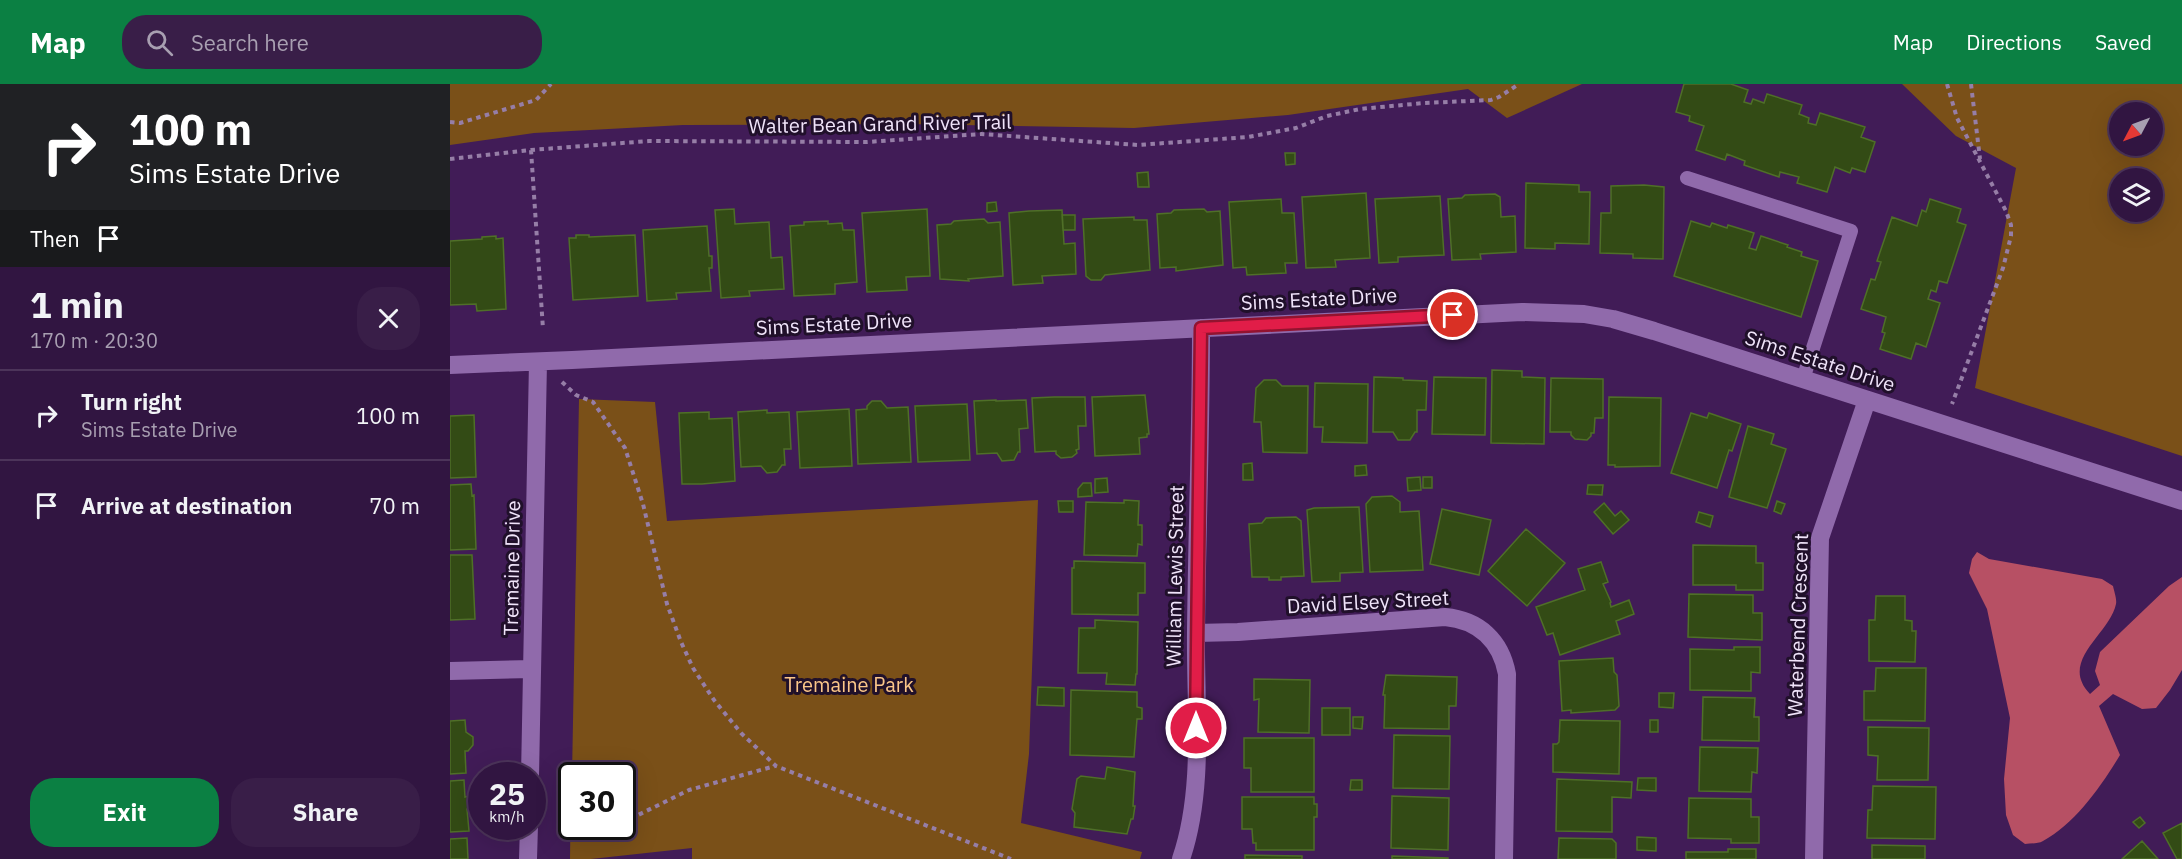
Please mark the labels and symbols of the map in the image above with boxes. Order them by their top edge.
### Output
north arrow [2109,102,2163,156]
street label: Walter Bean Grand River Trail [748,108,1012,139]
street label: Sims Estate Drive [1240,281,1398,316]
pin [1427,289,1478,340]
street label: Sims Estate Drive [755,306,913,341]
street label: Sims Estate Drive [1742,323,1899,398]
street label: William Lewis Street [1159,485,1190,667]
street label: Tremaine Drive [497,500,526,636]
street label: Waterbend Crescent [1781,533,1814,717]
street label: David Elsey Street [1286,584,1450,619]
park label: Tremaine Park [784,671,914,698]
position arrow [1164,696,1228,760]
speed limit sign: 30 [558,762,636,840]

